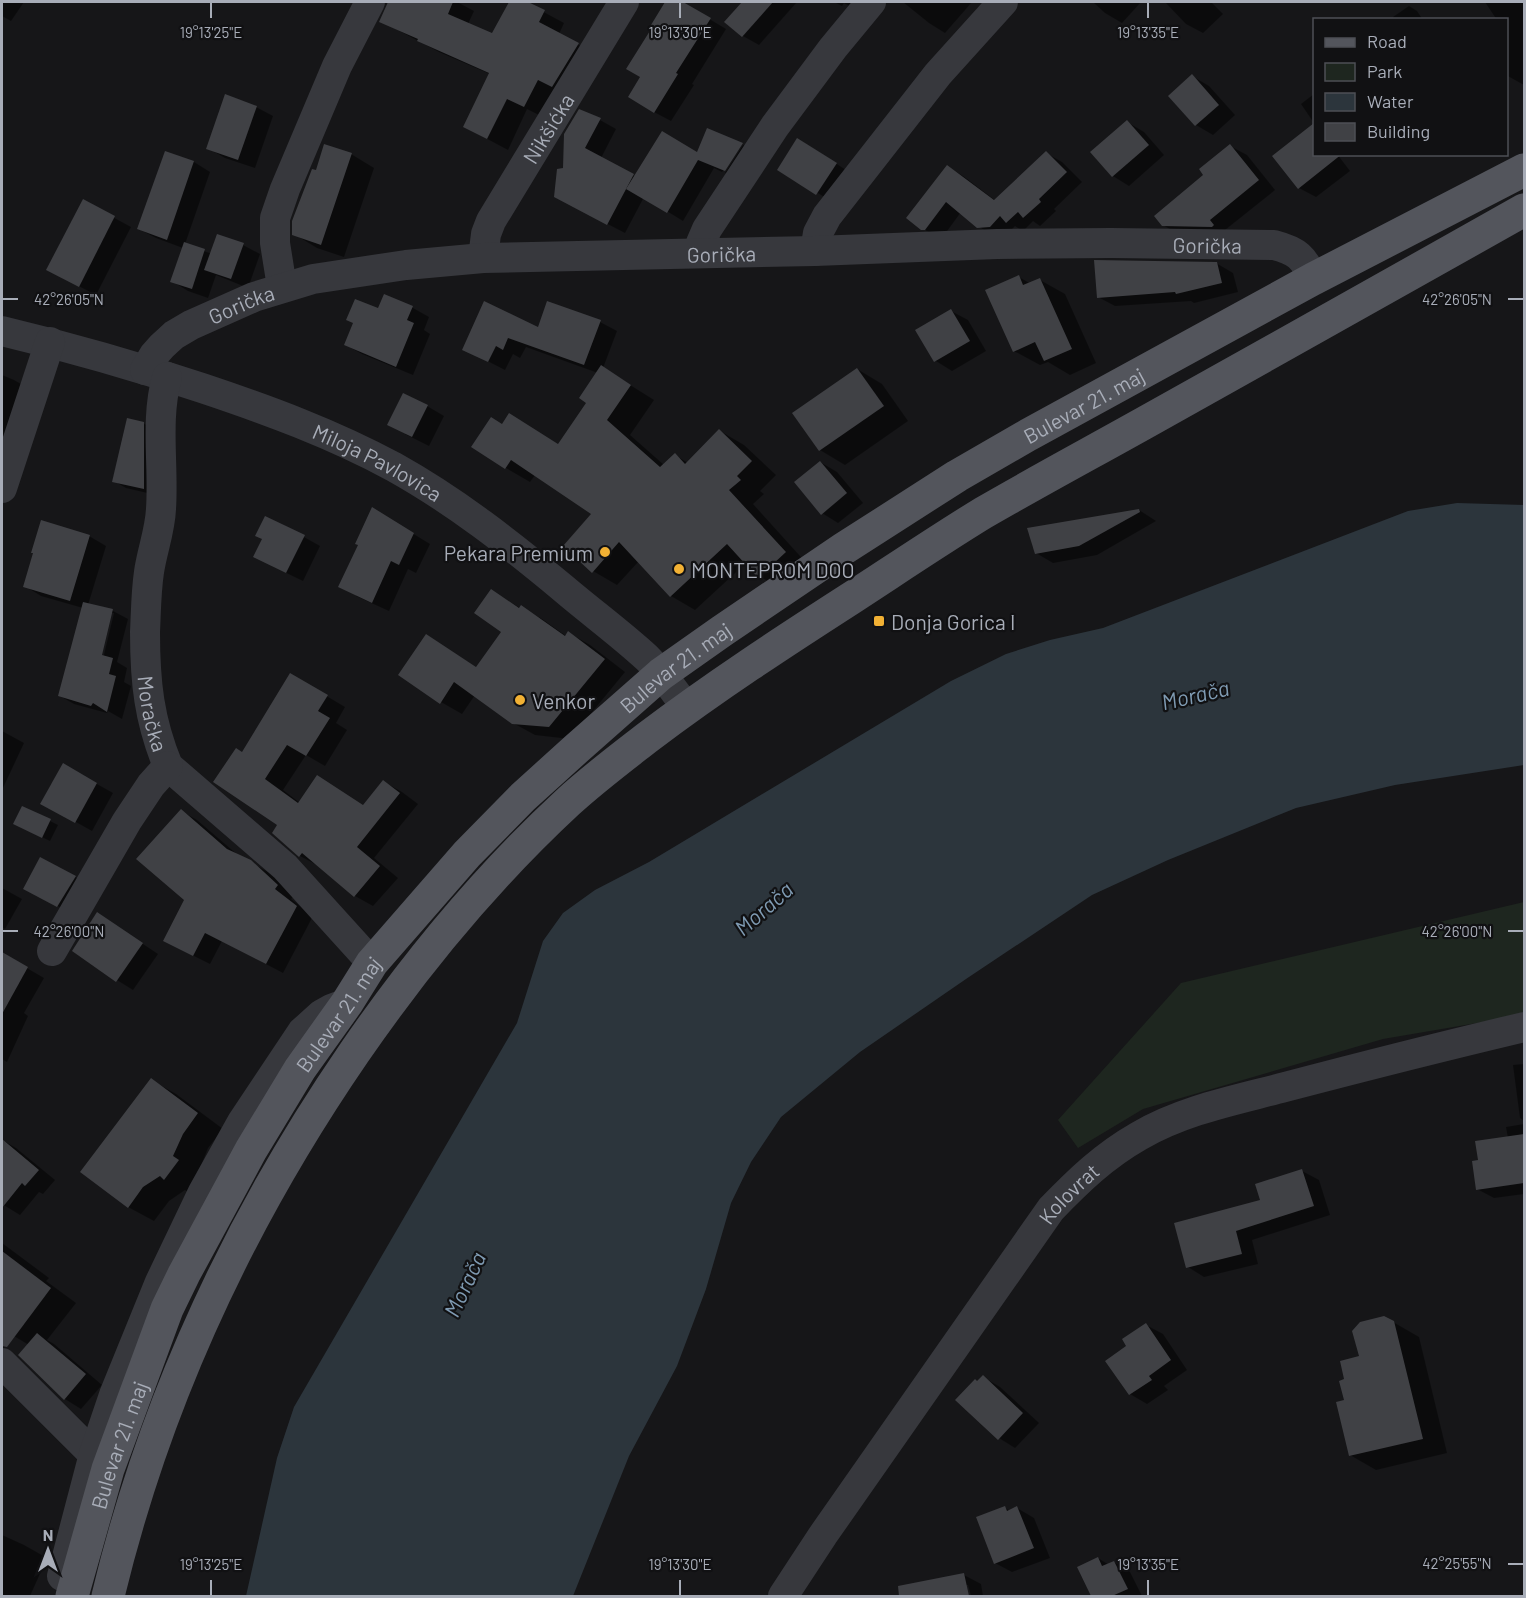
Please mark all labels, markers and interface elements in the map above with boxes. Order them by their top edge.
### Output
legend [1313,18,1508,156]
text: 19°13'25"E [180,23,242,41]
text: 19°13'30"E [649,23,711,41]
text: 19°13'35"E [1117,23,1179,41]
text: Road [1367,30,1407,52]
text: Park [1367,60,1402,82]
street label: Nikšićka [517,88,578,168]
text: Water [1367,90,1414,112]
text: Building [1367,120,1430,142]
street label: Gorička [1172,231,1242,257]
street label: Gorička [686,240,756,266]
street label: Gorička [204,279,277,328]
text: 42°26'05"N [34,290,104,308]
text: 42°26'05"N [1422,290,1492,308]
street label: Bulevar 21. maj [1019,362,1148,448]
street label: Miloja Pavlovica [309,418,447,506]
place label: Pekara Premium [444,540,593,565]
marker: Pekara Premium [598,545,612,559]
place label: MONTEPROM DOO [691,557,855,582]
marker: MONTEPROM DOO [672,562,686,576]
place label: Donja Gorica I [891,609,1015,634]
marker: Donja Gorica I [872,614,886,628]
street label: Bulevar 21. maj [614,616,735,717]
street label: Moračka [134,674,174,755]
water label: Morača [1159,674,1231,714]
place label: Venkor [532,688,595,713]
marker: Venkor [513,693,527,707]
water label: Morača [729,876,797,940]
text: 42°26'00"N [34,922,104,940]
text: 42°26'00"N [1422,922,1492,940]
street label: Bulevar 21. maj [290,950,385,1076]
street label: Kolovrat [1032,1157,1103,1228]
water label: Morača [438,1247,490,1321]
street label: Bulevar 21. maj [85,1377,152,1512]
north arrow [18,1520,78,1580]
text: N [43,1525,53,1544]
text: 42°25'55"N [1422,1554,1492,1572]
text: 19°13'25"E [180,1555,242,1573]
text: 19°13'30"E [649,1555,711,1573]
text: 19°13'35"E [1117,1555,1179,1573]

